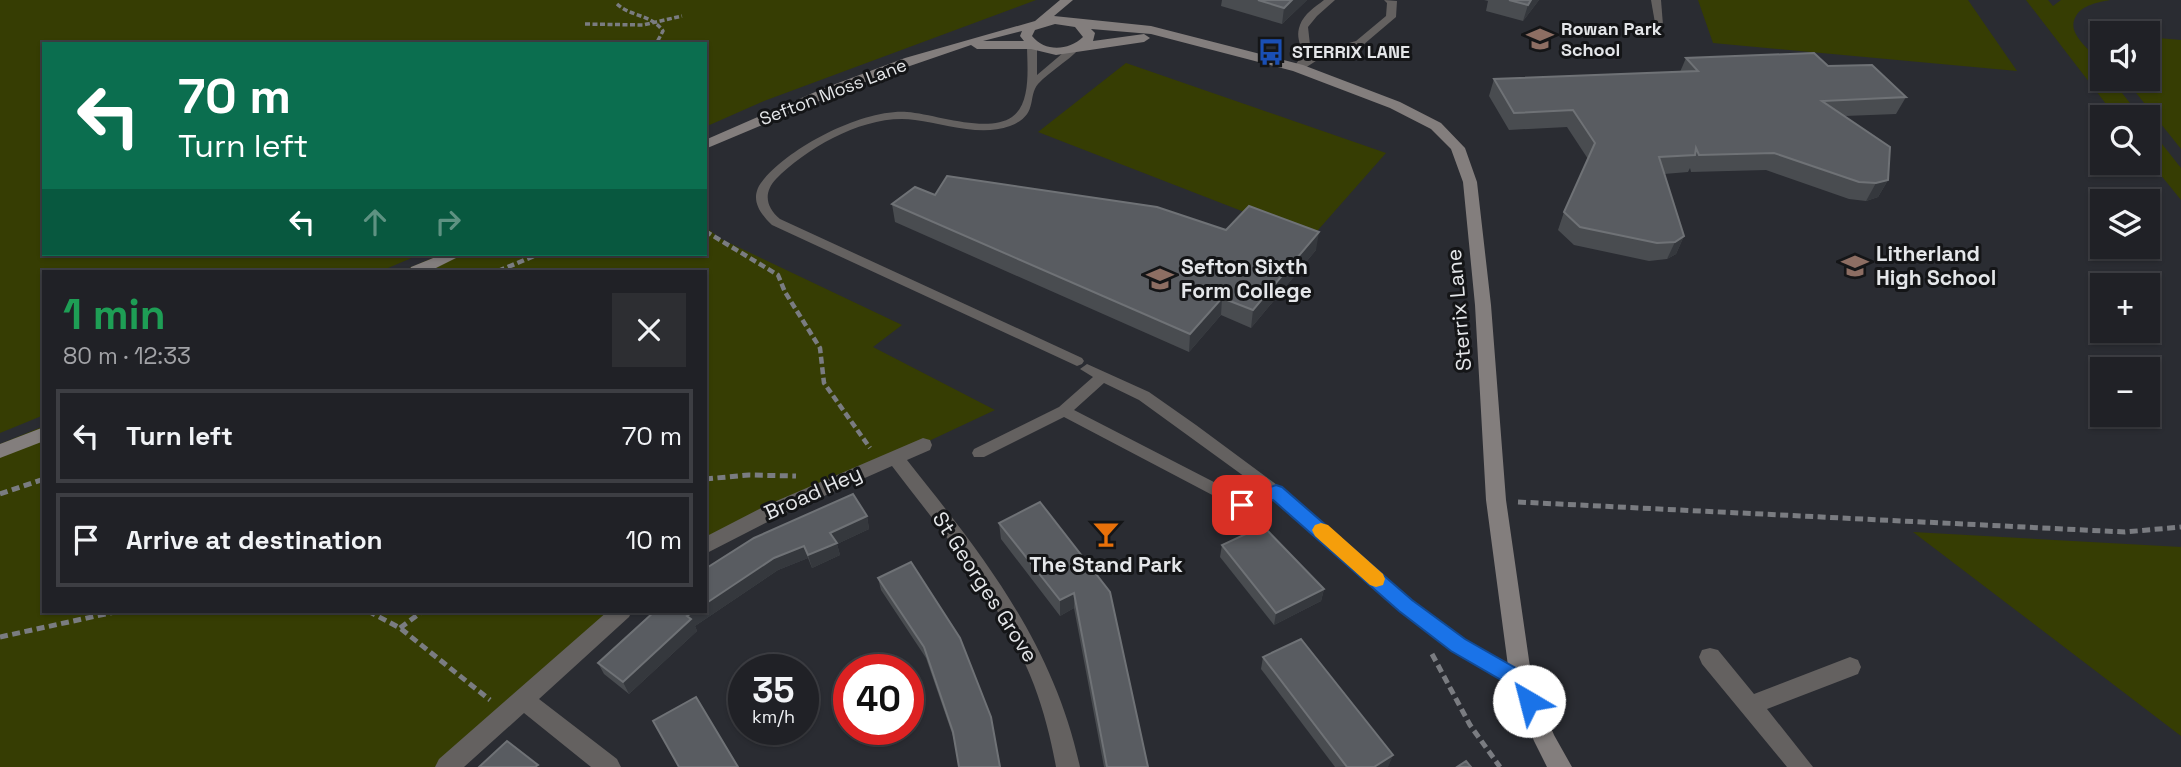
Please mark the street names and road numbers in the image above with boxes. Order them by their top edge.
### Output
street label: Sefton Moss Lane [756,53,910,130]
street label: Sterrix Lane [1440,248,1477,372]
street label: Broad Hey [760,459,866,526]
street label: St Georges Grove [927,506,1044,667]

